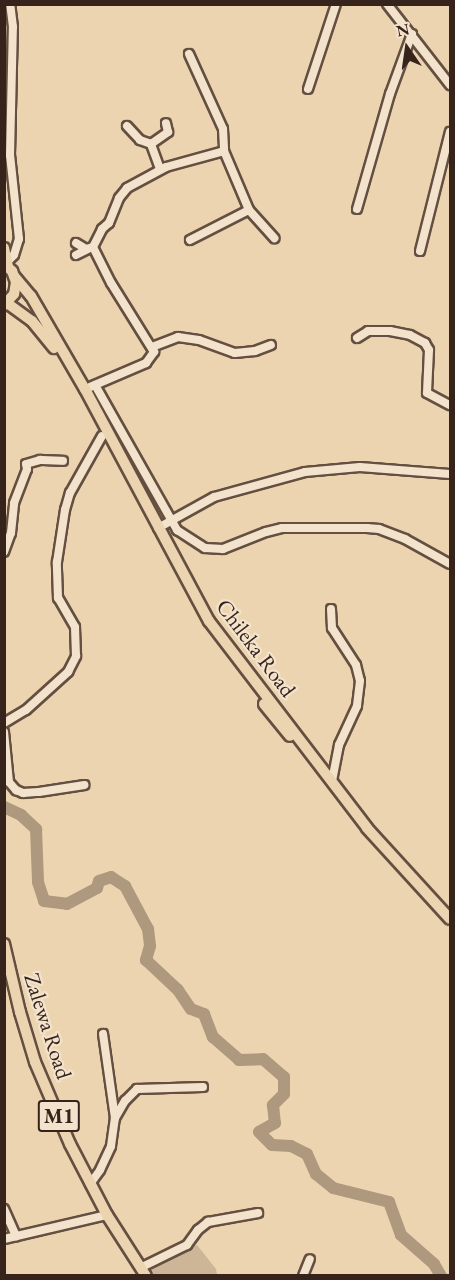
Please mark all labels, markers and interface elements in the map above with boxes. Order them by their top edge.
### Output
north arrow [377,18,437,78]
text: N [394,18,412,42]
street label: Chileka Road [211,594,301,702]
street label: Zalewa Road [18,970,78,1082]
road number: M1 [36,1098,82,1134]

